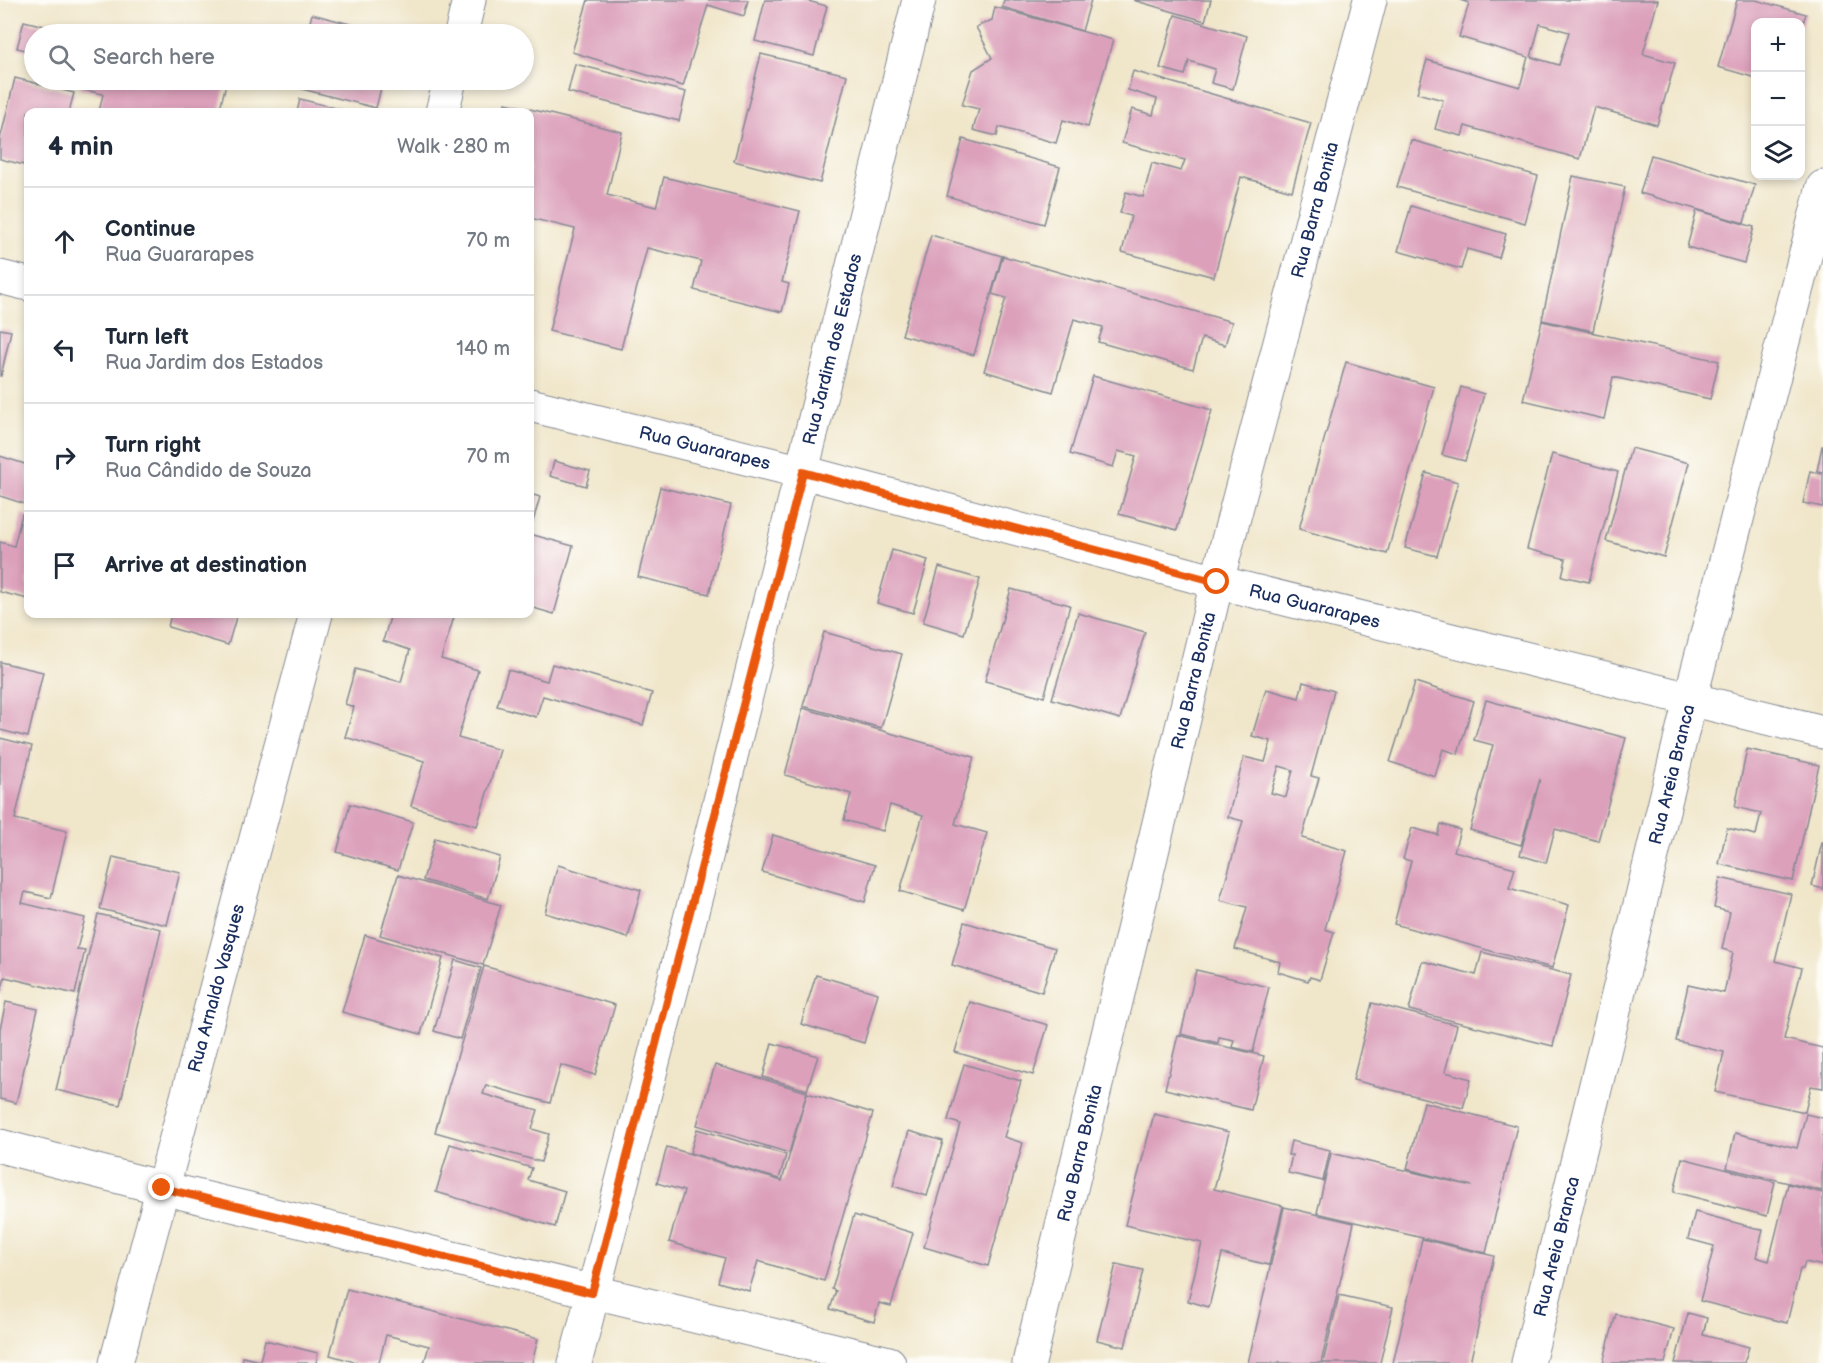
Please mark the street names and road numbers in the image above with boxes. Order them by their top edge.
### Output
street label: Rua Barra Bonita [1287,140,1343,281]
street label: Rua Jardim dos Estados [799,251,867,447]
street label: Rua Guararapes [637,422,773,475]
street label: Rua Guararapes [1247,580,1382,633]
street label: Rua Barra Bonita [1167,610,1220,751]
street label: Rua Areia Branca [1645,702,1700,847]
street label: Rua Arnaldo Vasques [184,902,249,1075]
street label: Rua Barra Bonita [1053,1082,1107,1224]
street label: Rua Areia Branca [1530,1174,1584,1319]

